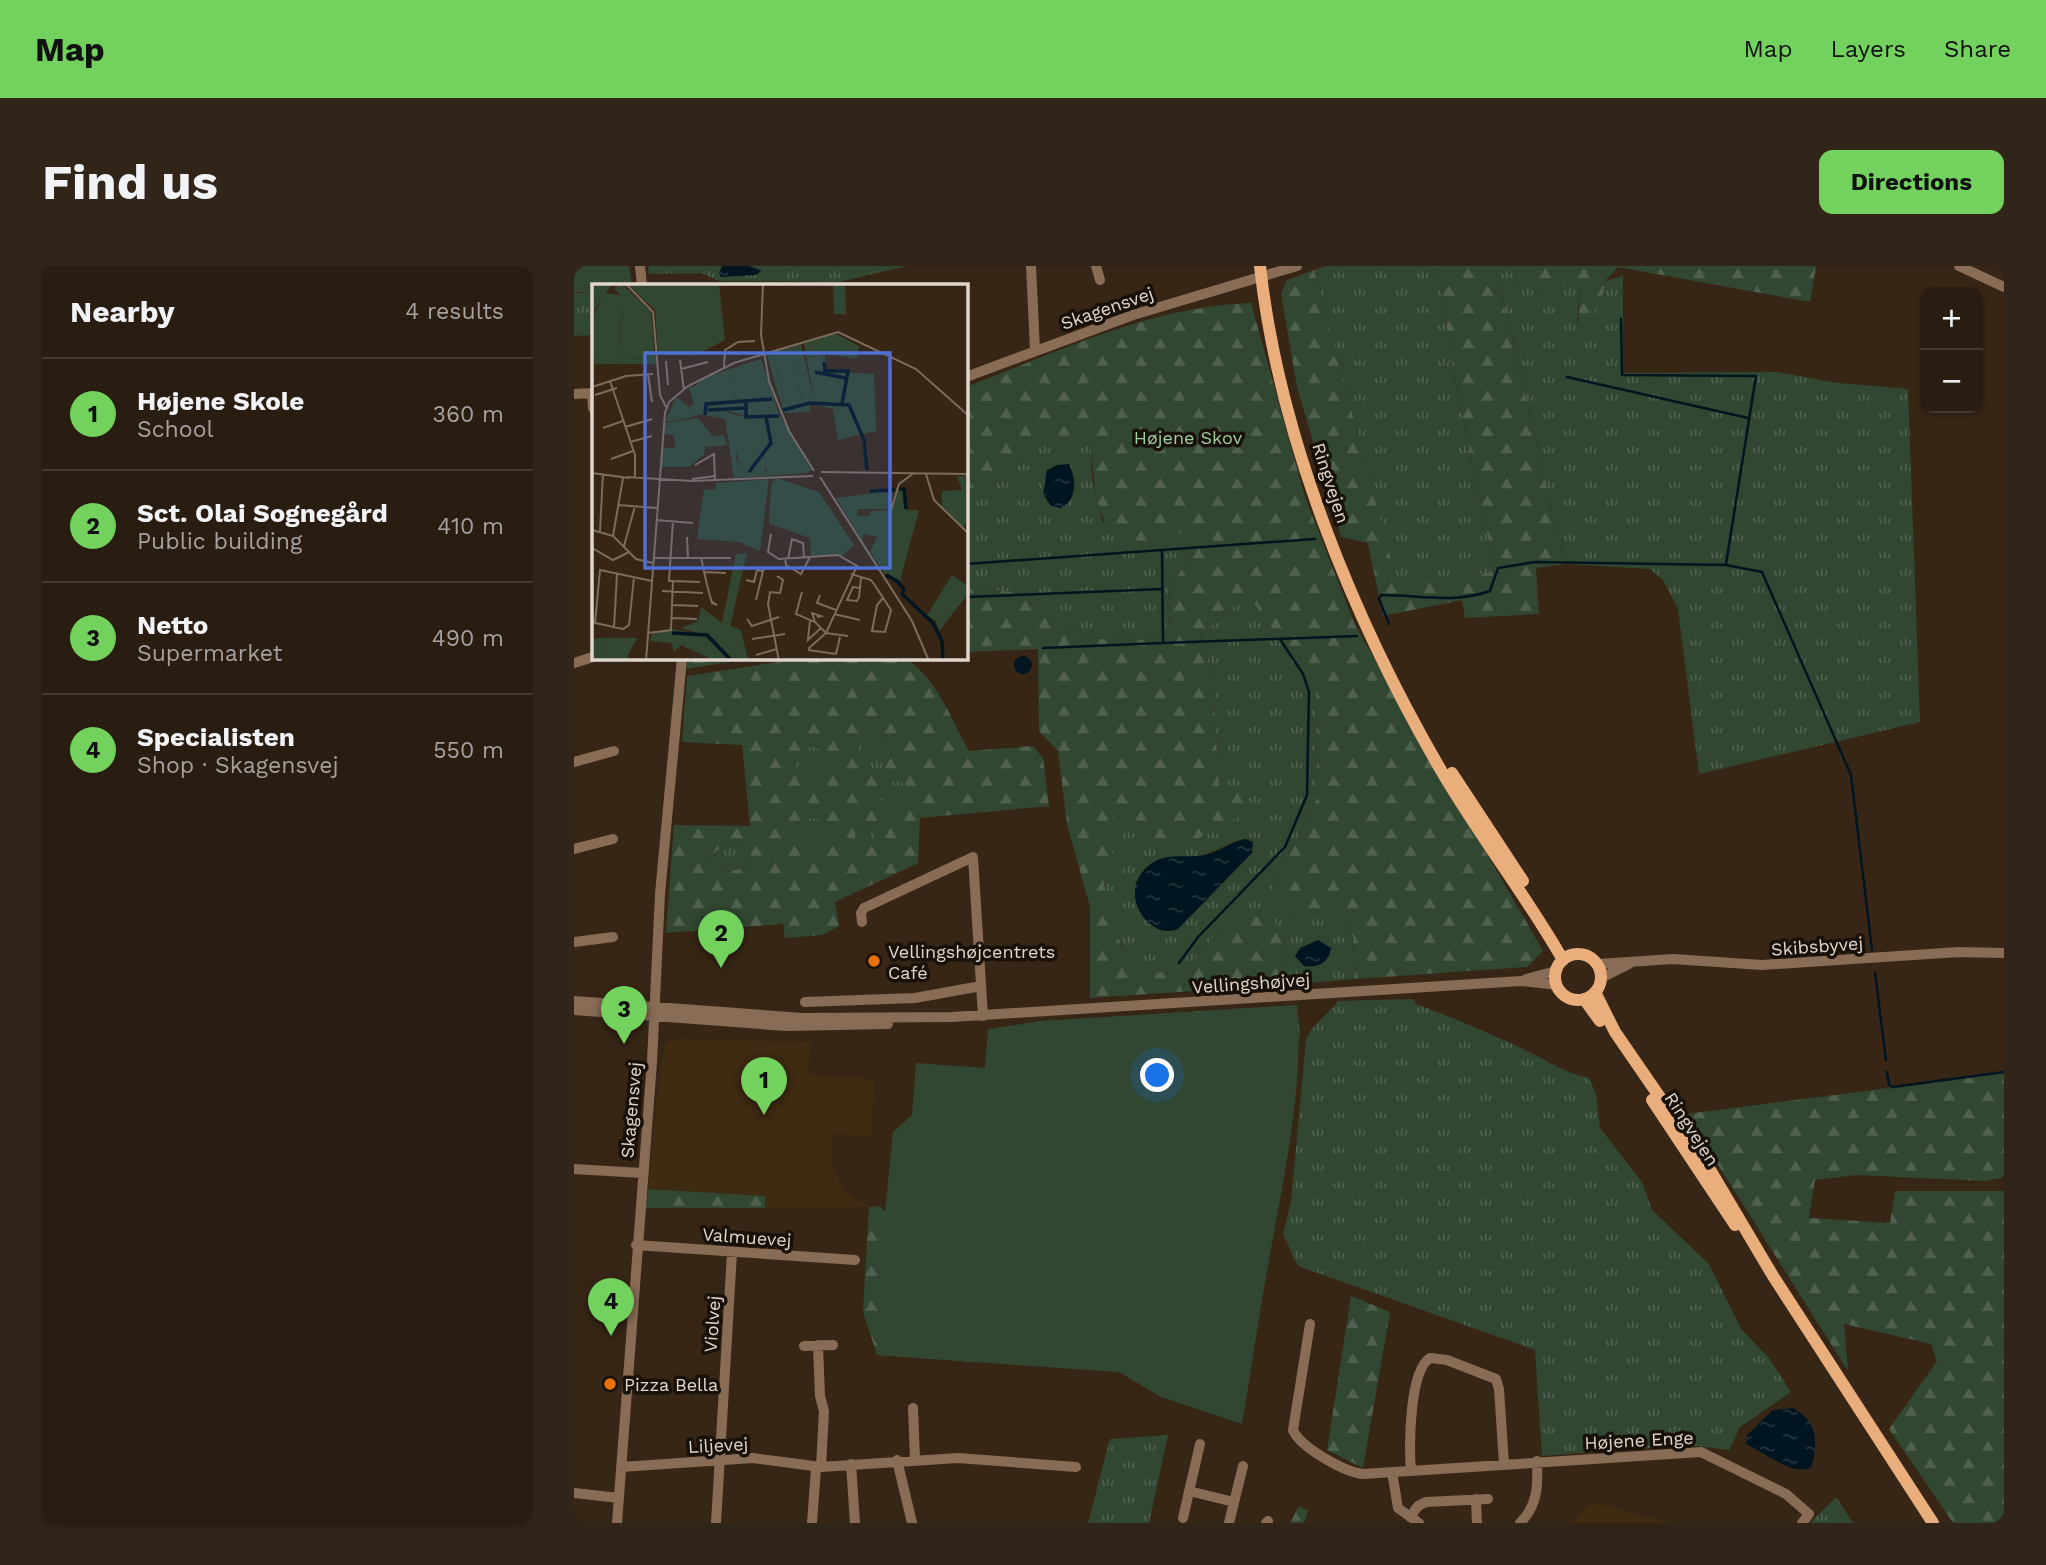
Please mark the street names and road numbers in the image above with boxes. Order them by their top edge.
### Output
street label: Skagensvej [1058,282,1156,334]
street label: Ringvejen [1308,440,1354,526]
street label: Skibsbyvej [1770,932,1864,960]
street label: Vellingshøjvej [1191,968,1311,998]
street label: Skagensvej [616,1061,646,1159]
street label: Ringvejen [1660,1088,1724,1170]
street label: Valmuevej [702,1223,792,1251]
street label: Violvej [700,1295,724,1353]
street label: Højene Enge [1584,1427,1694,1453]
street label: Liljevej [687,1433,749,1457]

